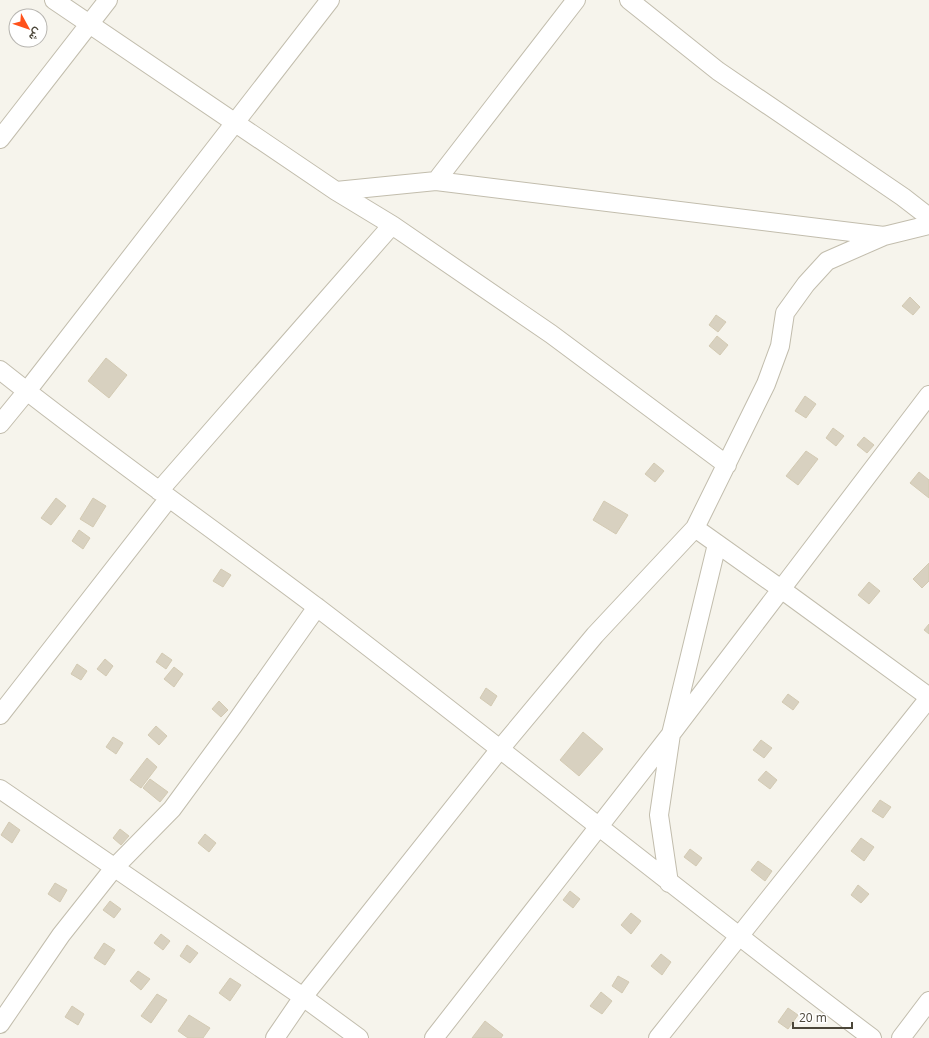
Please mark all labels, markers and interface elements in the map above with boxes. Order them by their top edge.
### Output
north arrow [8,8,48,48]
text: ش [26,25,46,45]
scale bar [793,1004,852,1030]
text: 20 m [799,1009,827,1026]

